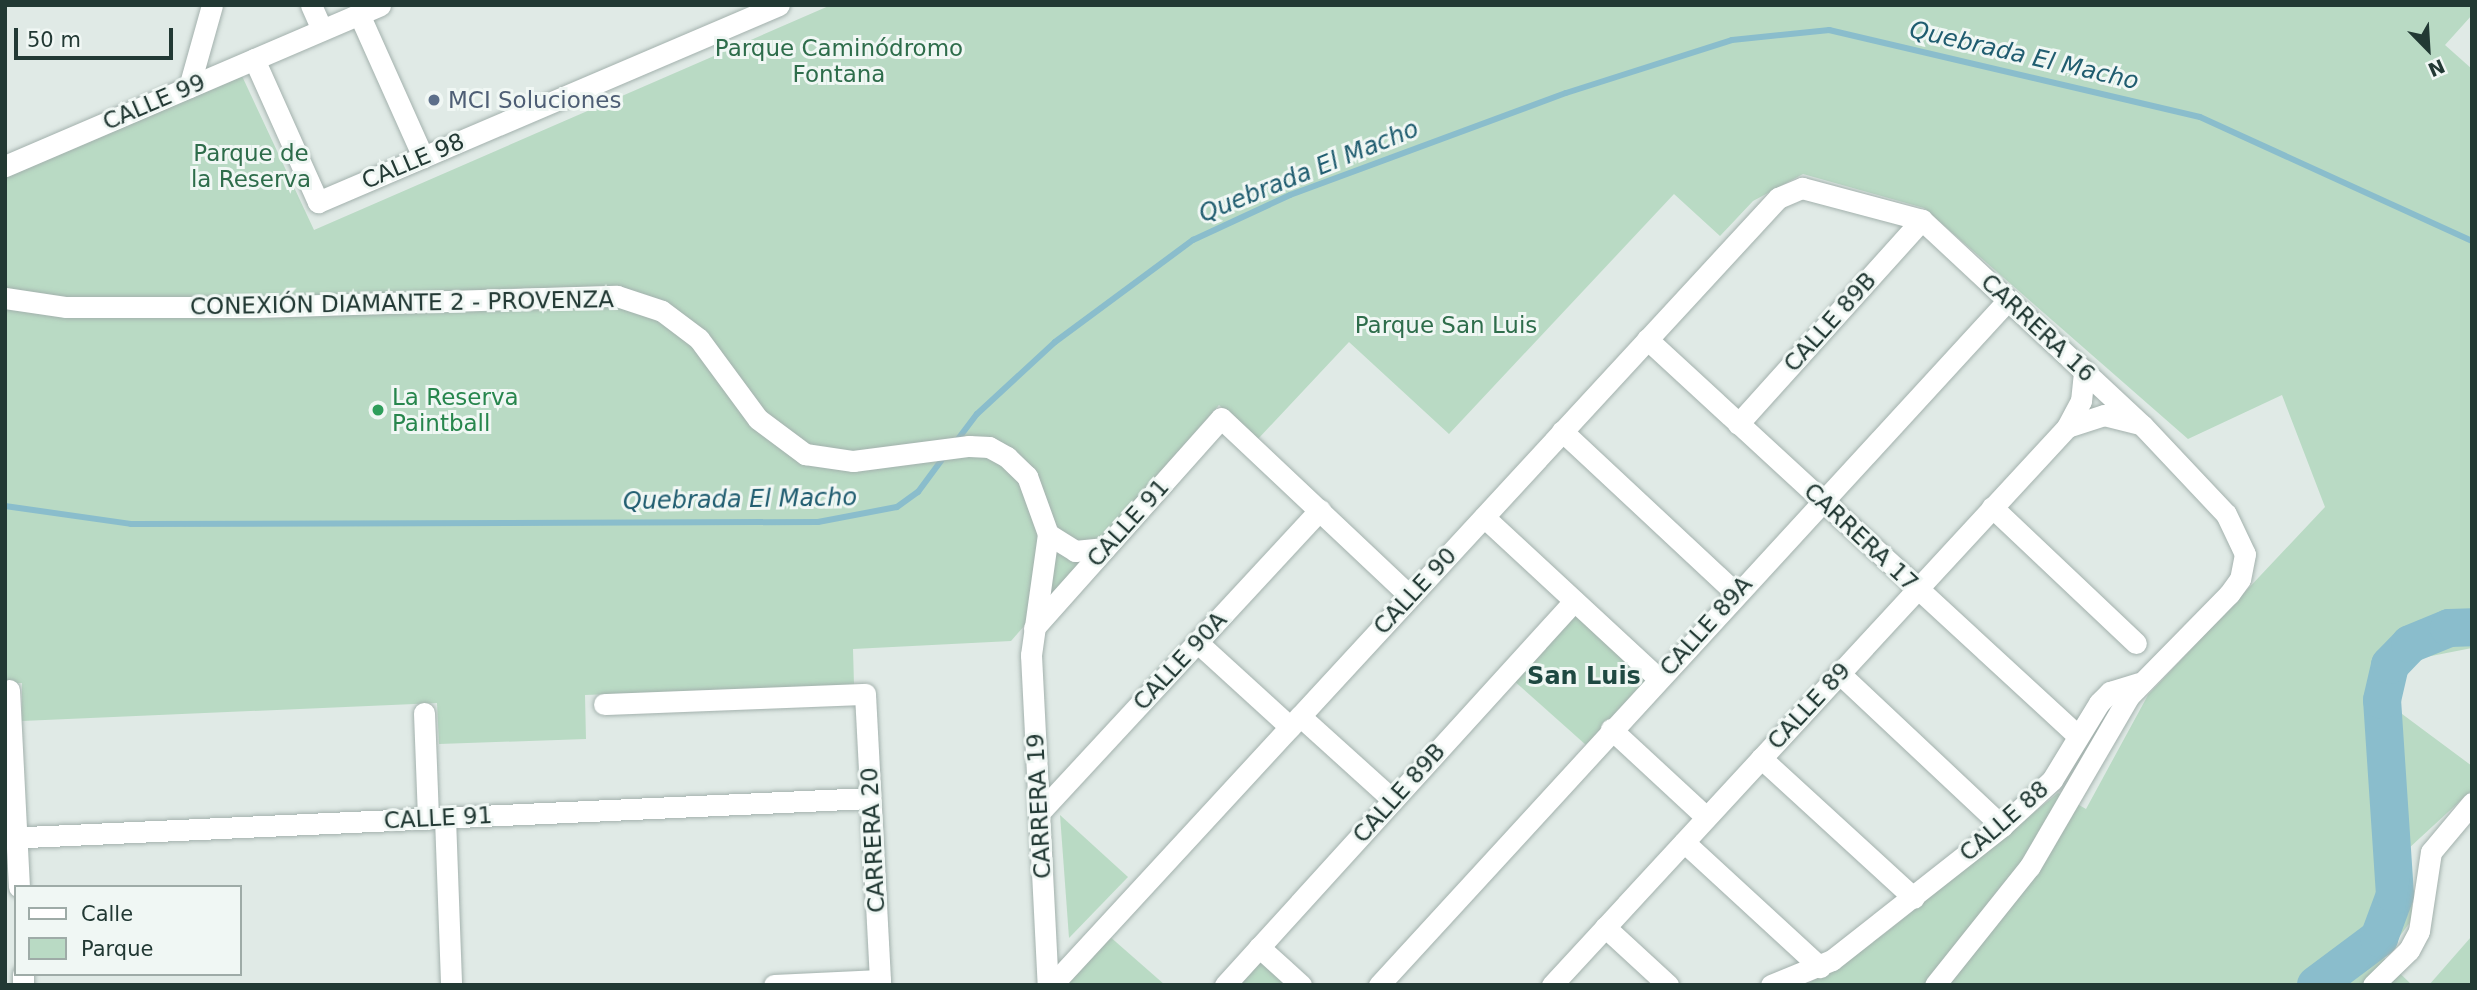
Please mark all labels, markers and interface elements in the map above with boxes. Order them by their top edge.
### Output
scale bar [18,14,177,58]
north arrow [2393,14,2463,84]
water label: Quebrada El Macho [1907,16,2141,96]
text: 50 m [27,28,81,52]
park label: Parque Caminódromo Fontana [715,34,963,88]
text: N [2425,55,2448,81]
street label: CALLE 99 [99,68,209,136]
place label: MCI Soluciones [448,86,621,114]
marker: MCI Soluciones [426,92,442,108]
water label: Quebrada El Macho [1195,115,1423,229]
street label: CALLE 98 [358,127,468,195]
park label: Parque de la Reserva [191,139,311,193]
street label: CALLE 89B [1778,267,1882,377]
street label: CARRERA 16 [1975,268,2101,388]
street label: CONEXIÓN DIAMANTE 2 - PROVENZA [190,286,614,320]
park label: Parque San Luis [1355,311,1537,339]
place label: La Reserva Paintball [392,383,519,437]
marker: La Reserva Paintball [370,402,386,418]
street label: CALLE 91 [1081,473,1175,573]
street label: CARRERA 17 [1798,477,1924,597]
water label: Quebrada El Macho [623,484,857,516]
street label: CALLE 90 [1368,542,1462,640]
street label: CALLE 89A [1654,571,1758,681]
street label: CALLE 90A [1128,606,1232,716]
street label: CALLE 89 [1762,657,1856,755]
district label: San Luis [1527,663,1641,691]
street label: CARRERA 19 [1021,733,1057,879]
street label: CALLE 89B [1347,738,1451,848]
street label: CARRERA 20 [855,767,891,913]
street label: CALLE 88 [1954,775,2054,867]
street label: CALLE 91 [383,801,493,835]
legend [14,885,242,976]
text: Calle [81,902,133,926]
text: Parque [81,937,153,961]

